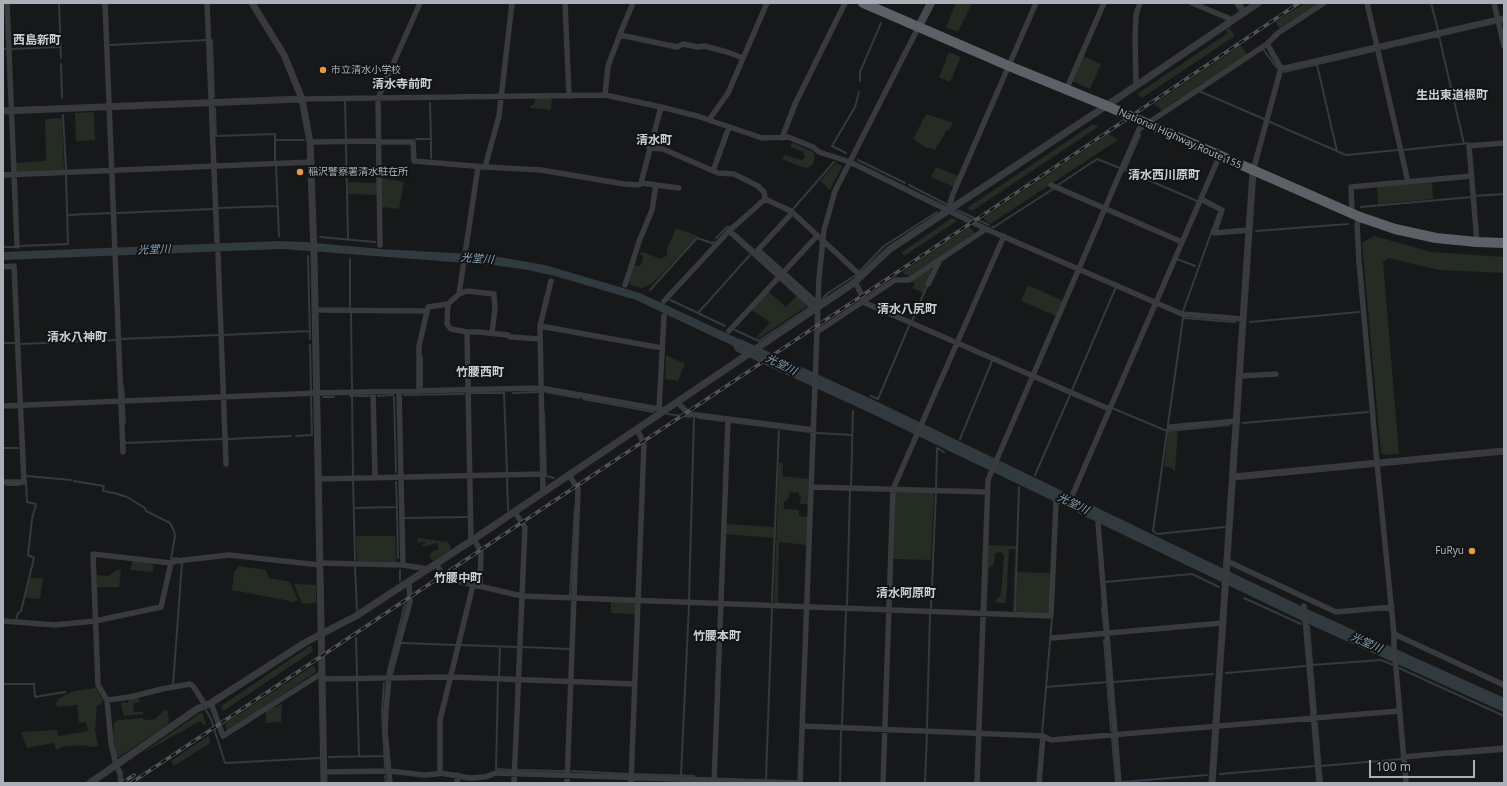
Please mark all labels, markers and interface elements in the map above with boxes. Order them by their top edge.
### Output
district label: 西島新町 [13,34,61,48]
place label: 市立清水小学校 [331,64,401,76]
marker: 市立清水小学校 [318,65,328,75]
district label: 清水寺前町 [372,78,432,92]
district label: 生出東道根町 [1416,89,1488,103]
street label: National Highway Route 155 [1117,106,1243,172]
district label: 清水町 [636,134,672,148]
place label: 稲沢警察署清水駐在所 [308,166,408,178]
marker: 稲沢警察署清水駐在所 [295,167,305,177]
district label: 清水西川原町 [1128,169,1200,183]
water label: 光堂川 [137,243,171,257]
water label: 光堂川 [460,251,494,267]
district label: 清水八尻町 [877,303,937,317]
district label: 清水八神町 [47,331,107,345]
water label: 光堂川 [763,352,799,378]
district label: 竹腰西町 [456,366,504,380]
water label: 光堂川 [1055,491,1091,517]
place label: FuRyu [1435,545,1464,557]
marker: FuRyu [1467,546,1477,556]
district label: 竹腰中町 [434,572,482,586]
district label: 清水阿原町 [876,587,936,601]
district label: 竹腰本町 [693,630,741,644]
water label: 光堂川 [1348,630,1384,656]
scale bar [1371,752,1477,778]
text: 100 m [1376,758,1411,775]

